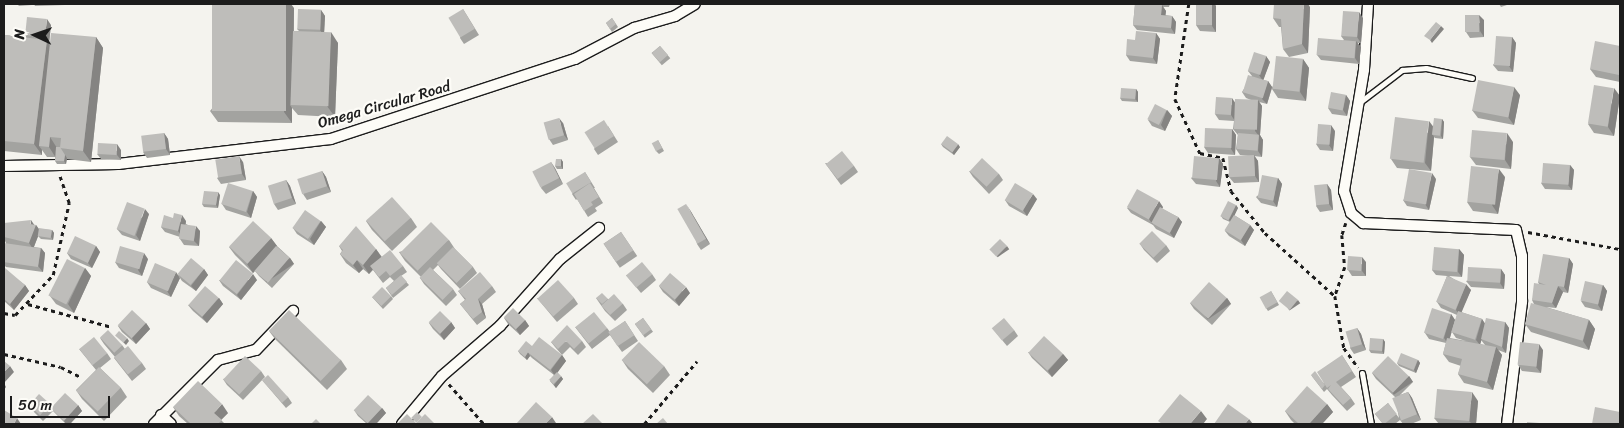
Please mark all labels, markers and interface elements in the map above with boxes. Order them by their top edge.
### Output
north arrow [10,10,60,60]
text: N [7,29,32,40]
street label: Omega Circular Road [316,77,452,133]
scale bar [12,386,112,418]
text: 50 m [18,392,52,418]

